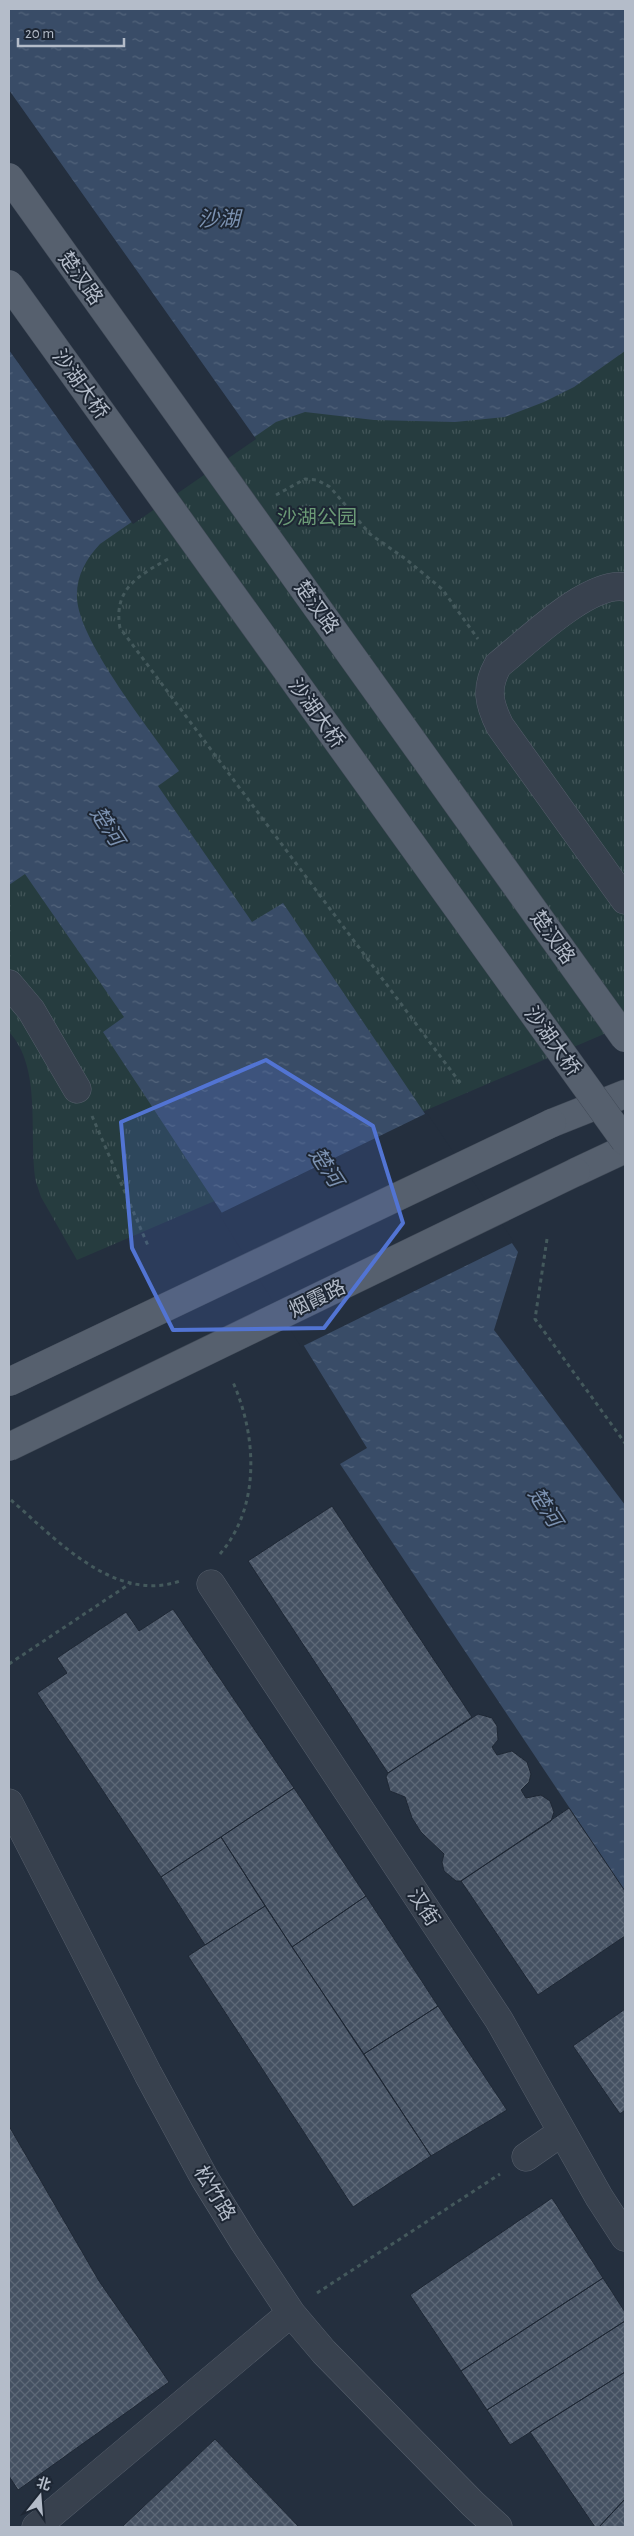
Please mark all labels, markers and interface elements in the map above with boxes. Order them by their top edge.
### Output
scale bar [18,15,124,47]
text: 20 m [25,26,54,41]
water label: 沙湖 [198,208,243,230]
street label: 楚汉路 [54,248,107,309]
street label: 沙湖大桥 [49,346,113,423]
park label: 沙湖公园 [277,507,357,528]
street label: 楚汉路 [290,577,343,638]
street label: 沙湖大桥 [285,675,349,752]
water label: 楚河 [86,802,130,853]
street label: 楚汉路 [526,907,579,968]
street label: 沙湖大桥 [521,1003,585,1080]
water label: 楚河 [305,1143,349,1194]
street label: 烟霞路 [286,1276,349,1321]
water label: 楚河 [524,1483,568,1534]
street label: 汉街 [404,1885,443,1930]
street label: 松竹路 [190,2162,239,2224]
north arrow [15,2471,65,2521]
text: 北 [35,2475,53,2493]

